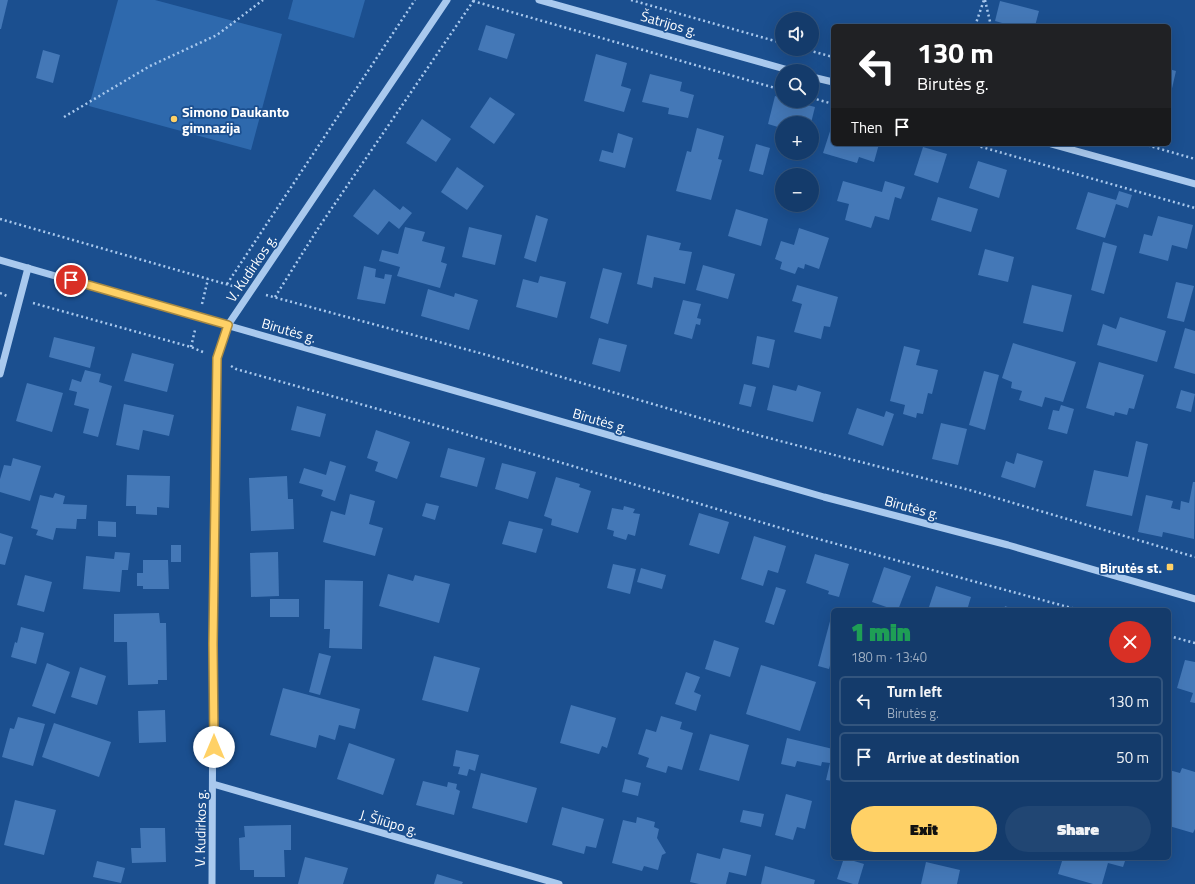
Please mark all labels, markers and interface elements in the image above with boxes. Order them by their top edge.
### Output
street label: Šatrijos g. [638,5,700,41]
map controls [775,12,819,212]
button: sound [775,12,819,56]
text: 130 m [917,31,994,74]
icon: left [851,40,903,92]
button: search [775,64,819,108]
text: Birutės g. [917,70,989,97]
place label: Simono Daukanto gimnazija [182,101,289,138]
marker: Simono Daukanto gimnazija [169,114,179,124]
button: + [775,116,819,160]
text: Then [851,116,883,139]
icon: arrive [891,116,913,138]
button: − [775,168,819,212]
street label: V. Kudirkos g. [221,230,281,306]
pin [54,263,88,297]
icon: arrive [60,269,82,291]
street label: Birutės g. [259,312,319,348]
street label: Birutės g. [570,402,630,438]
street label: Birutės g. [882,490,942,524]
place label: Birutės st. [1100,557,1162,578]
marker: Birutės st. [1165,562,1175,572]
text: 1 min [851,614,911,650]
button: close [1109,621,1151,663]
text: 180 m · 13:40 [851,647,927,667]
text: Turn left [887,680,942,703]
icon: left [853,690,875,712]
text: 130 m [1108,690,1149,713]
text: Birutės g. [887,703,939,723]
position arrow [193,726,235,768]
icon: arrive [853,746,875,768]
text: Arrive at destination [887,746,1020,769]
text: 50 m [1116,746,1149,769]
street label: V. Kudirkos g. [189,789,211,867]
street label: J. Šliūpo g. [357,804,421,840]
button: Exit [851,806,997,852]
button: Share [1005,806,1151,852]

